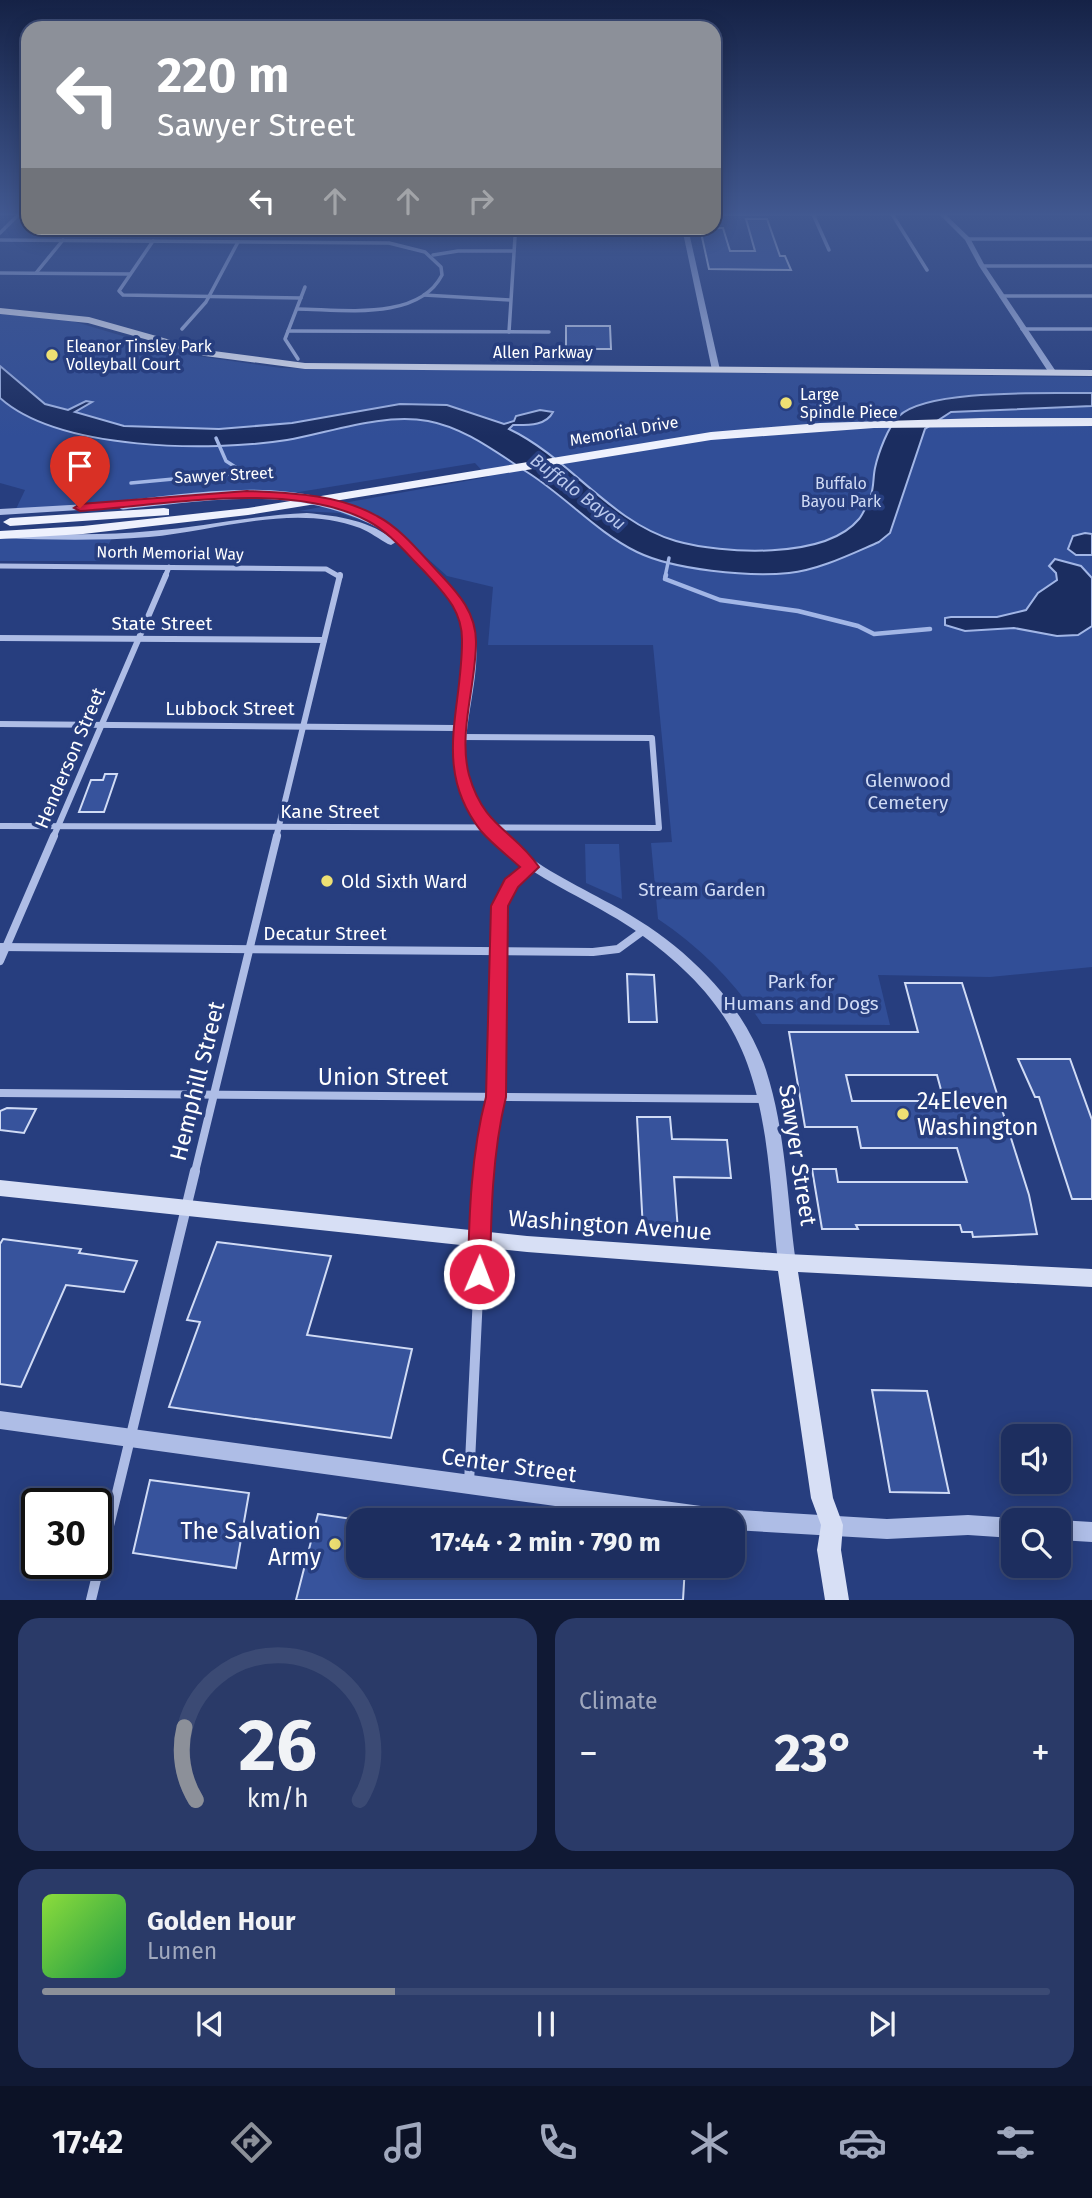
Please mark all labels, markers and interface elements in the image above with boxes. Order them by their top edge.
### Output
text: 220 m [157,46,289,105]
icon: left [42,49,133,140]
text: Sawyer Street [157,106,355,144]
icon: left [243,182,281,220]
icon: ahead [316,182,354,220]
icon: ahead [389,182,427,220]
icon: right [462,182,500,220]
place label: Eleanor Tinsley Park Volleyball Court [66,337,213,374]
street label: Allen Parkway [493,343,593,362]
marker: Eleanor Tinsley Park Volleyball Court [44,347,60,363]
place label: Large Spindle Piece [800,385,898,422]
marker: Large Spindle Piece [778,395,794,411]
street label: Memorial Drive [568,412,680,450]
pin [50,436,110,508]
icon: arrive [61,447,99,485]
water label: Buffalo Bayou [526,449,630,535]
street label: Sawyer Street [174,463,274,487]
park label: Buffalo Bayou Park [801,474,882,511]
street label: North Memorial Way [96,542,244,564]
street label: State Street [112,612,213,635]
street label: Henderson Street [30,684,110,832]
street label: Lubbock Street [165,697,295,720]
park label: Glenwood Cemetery [865,769,951,814]
street label: Kane Street [280,800,380,823]
place label: Old Sixth Ward [341,870,468,893]
marker: Old Sixth Ward [319,873,335,889]
park label: Stream Garden [638,878,766,901]
street label: Decatur Street [263,922,387,945]
park label: Park for Humans and Dogs [723,970,879,1015]
street label: Hemphill Street [164,998,231,1164]
street label: Union Street [318,1063,449,1091]
street label: Sawyer Street [773,1082,823,1228]
place label: 24Eleven Washington [917,1087,1039,1141]
marker: 24Eleven Washington [895,1106,911,1122]
street label: Washington Avenue [507,1204,713,1246]
position arrow [442,1237,516,1311]
map controls [1001,1424,1071,1578]
button: sound [1001,1424,1071,1494]
street label: Center Street [440,1442,579,1488]
speed limit sign: 30 [21,1488,112,1579]
button: search [1001,1508,1071,1578]
place label: The Salvation Army [181,1517,322,1571]
text: 17:44 · 2 min · 790 m [430,1527,661,1558]
marker: The Salvation Army [327,1536,343,1552]
text: Climate [579,1687,658,1715]
text: 26 [238,1703,317,1790]
text: 23° [774,1722,855,1785]
text: − [579,1730,598,1776]
text: + [1031,1730,1050,1776]
text: km/h [247,1784,308,1814]
text: Golden Hour [147,1906,295,1937]
text: Lumen [147,1937,217,1965]
icon: previous [191,2005,229,2043]
icon: pause [527,2005,565,2043]
icon: next [863,2005,901,2043]
icon: directions [227,2118,276,2167]
icon: music [380,2118,429,2167]
icon: phone [533,2118,582,2167]
icon: climate [685,2118,734,2167]
icon: car [838,2118,887,2167]
icon: filters [991,2118,1040,2167]
text: 17:42 [52,2123,123,2161]

